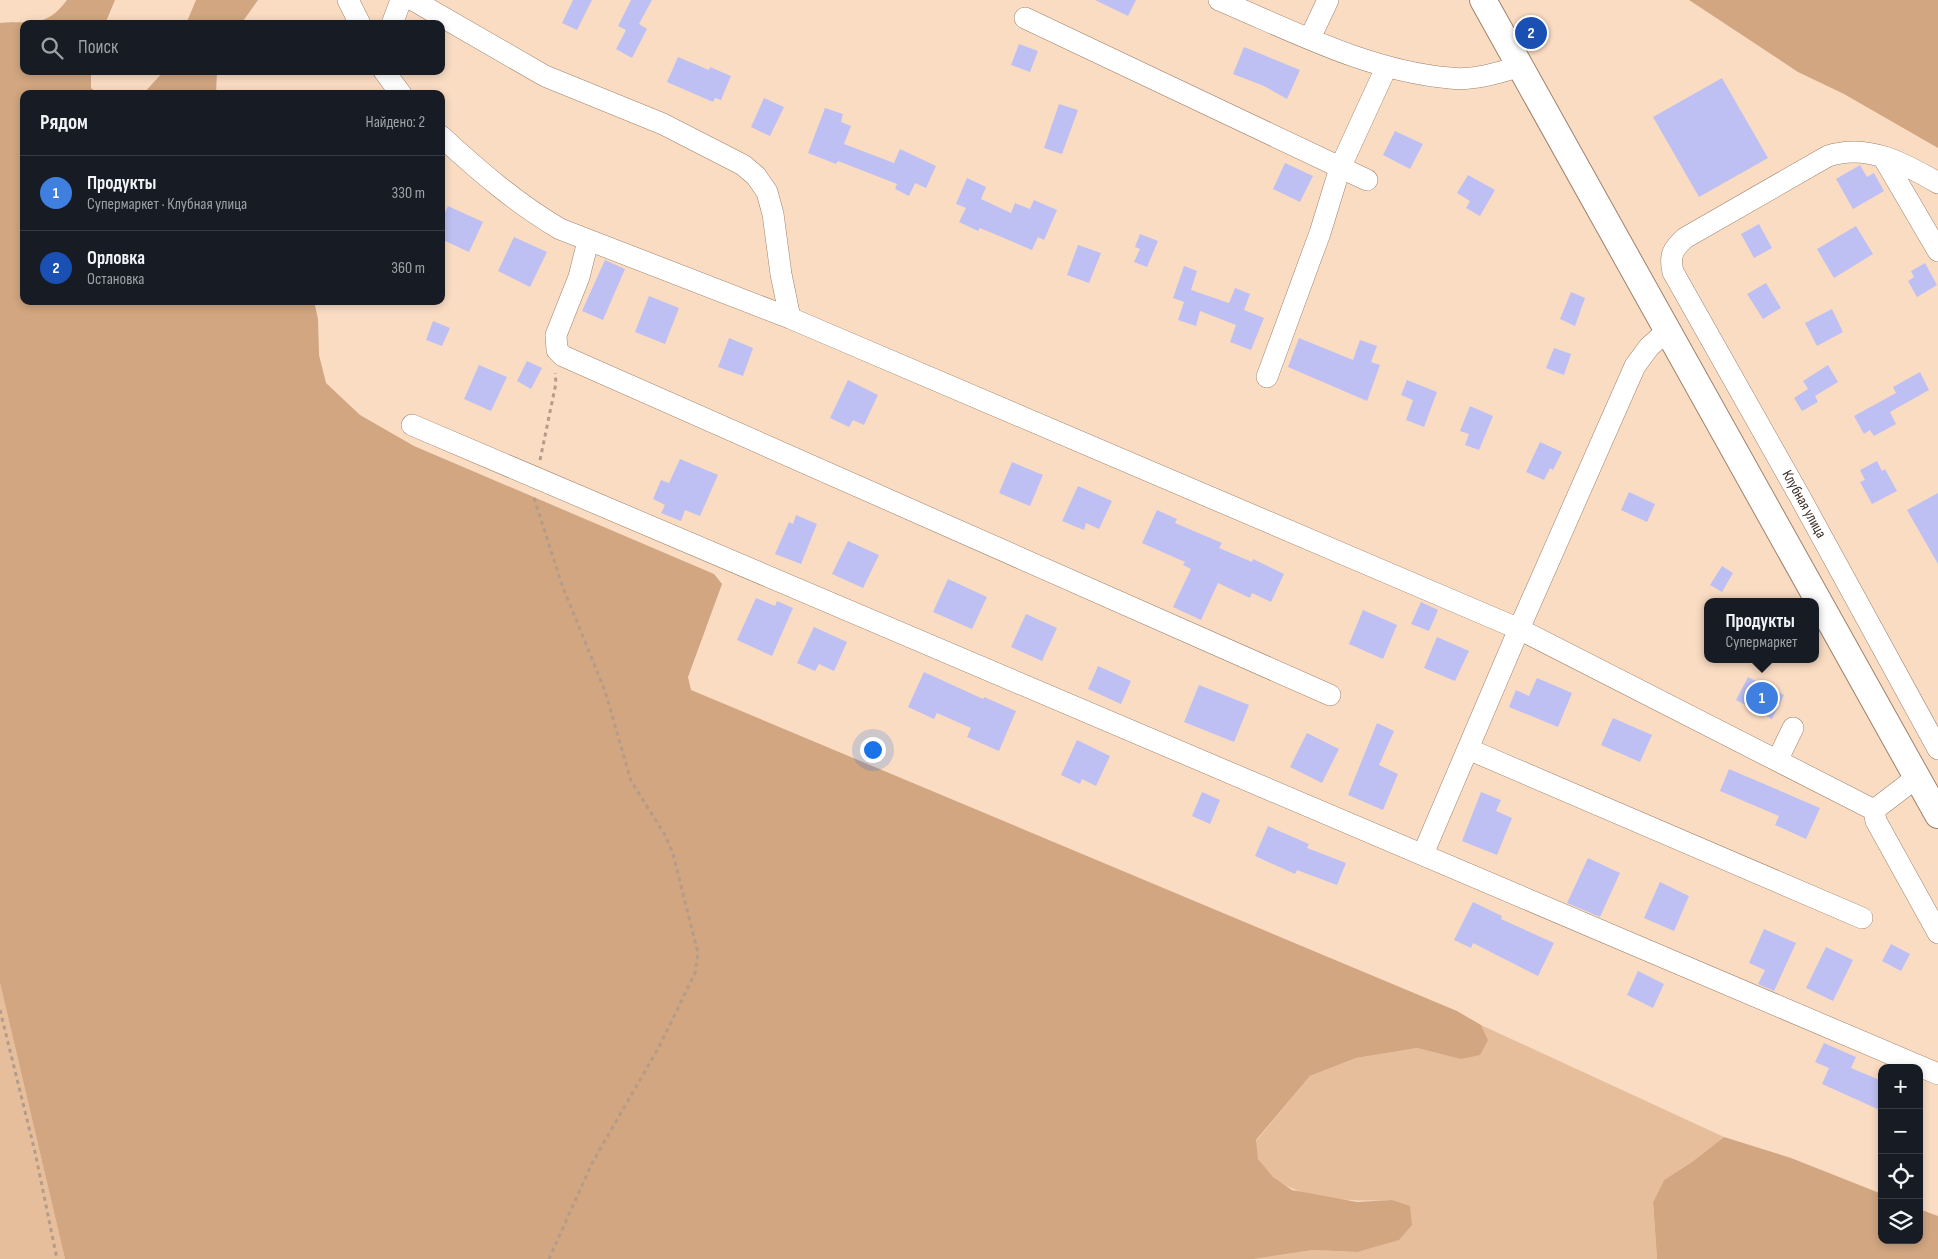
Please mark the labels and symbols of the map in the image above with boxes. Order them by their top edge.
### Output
pin: 2 [1515,14,1547,52]
street label: Клубная улица [1778,467,1831,542]
pin: 1 [1746,679,1778,717]
your location [860,737,886,763]

